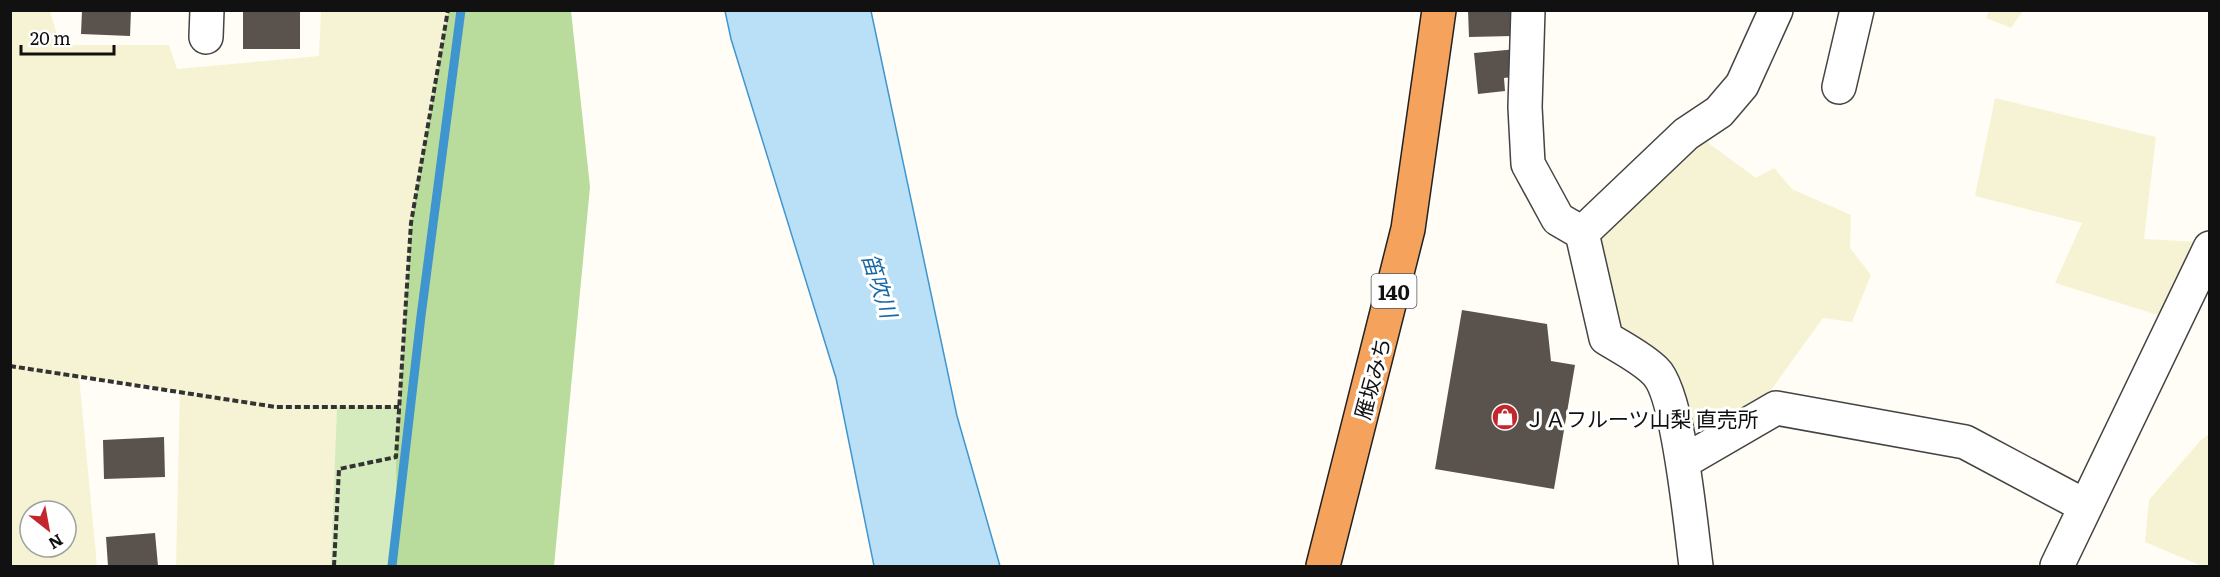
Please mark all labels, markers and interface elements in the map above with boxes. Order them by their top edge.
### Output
scale bar [21,18,114,56]
text: 20 m [30,24,71,51]
water label: 笛吹川 [855,249,908,323]
road number: 140 [1372,274,1416,308]
street label: 雁坂みち [1345,333,1397,423]
shop icon: ＪＡフルーツ山梨 直売所 [1490,402,1520,432]
place label: ＪＡフルーツ山梨 直売所 [1524,402,1759,433]
north arrow [18,499,78,559]
text: N [44,529,68,556]

